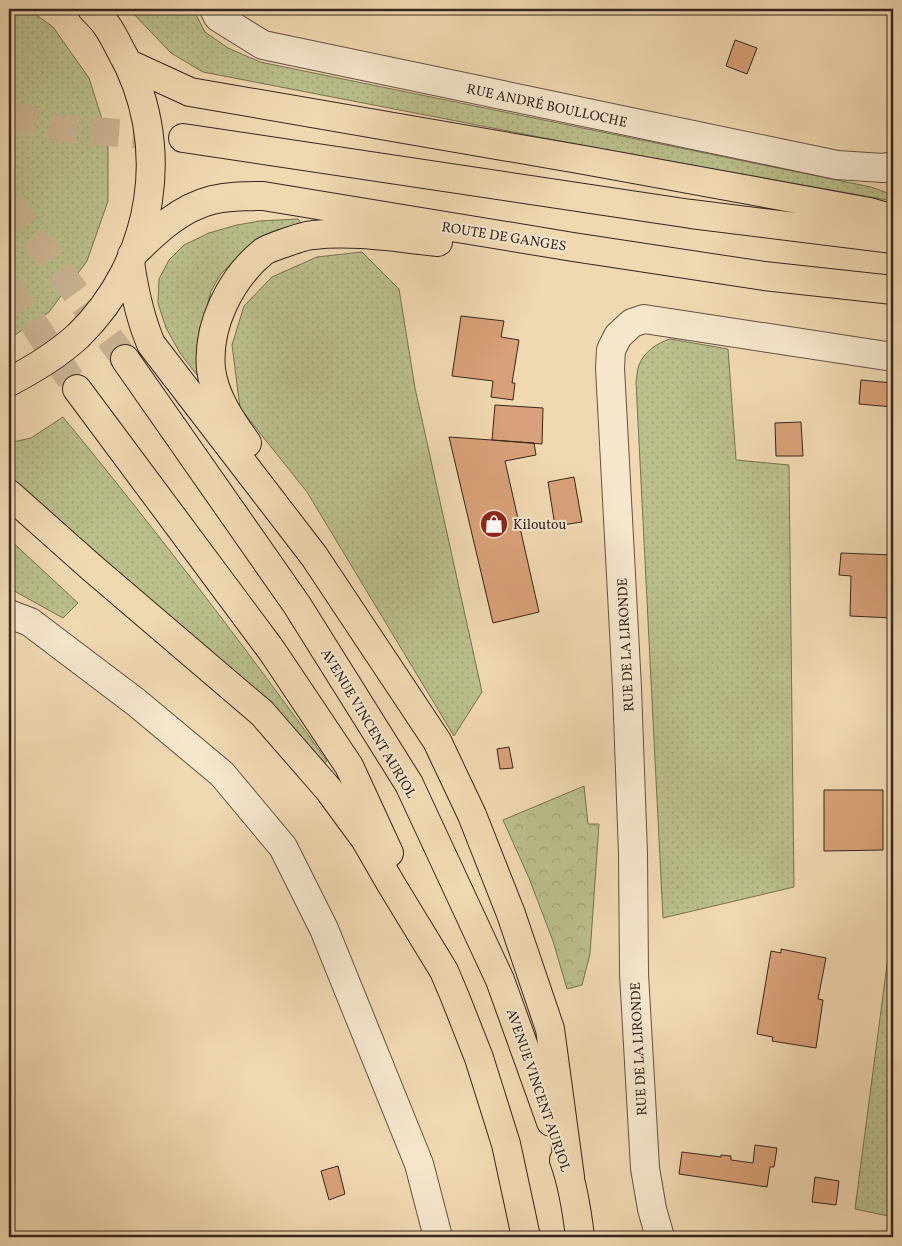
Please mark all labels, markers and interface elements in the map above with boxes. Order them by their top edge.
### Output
street label: RUE ANDRÉ BOULLOCHE [465,80,629,133]
street label: ROUTE DE GANGES [440,218,568,257]
shop icon: Kiloutou [479,509,509,539]
place label: Kiloutou [513,516,566,535]
street label: RUE DE LA LIRONDE [614,578,639,712]
street label: AVENUE VINCENT AURIOL [315,645,420,802]
street label: RUE DE LA LIRONDE [627,982,652,1116]
street label: AVENUE VINCENT AURIOL [501,1006,574,1175]

